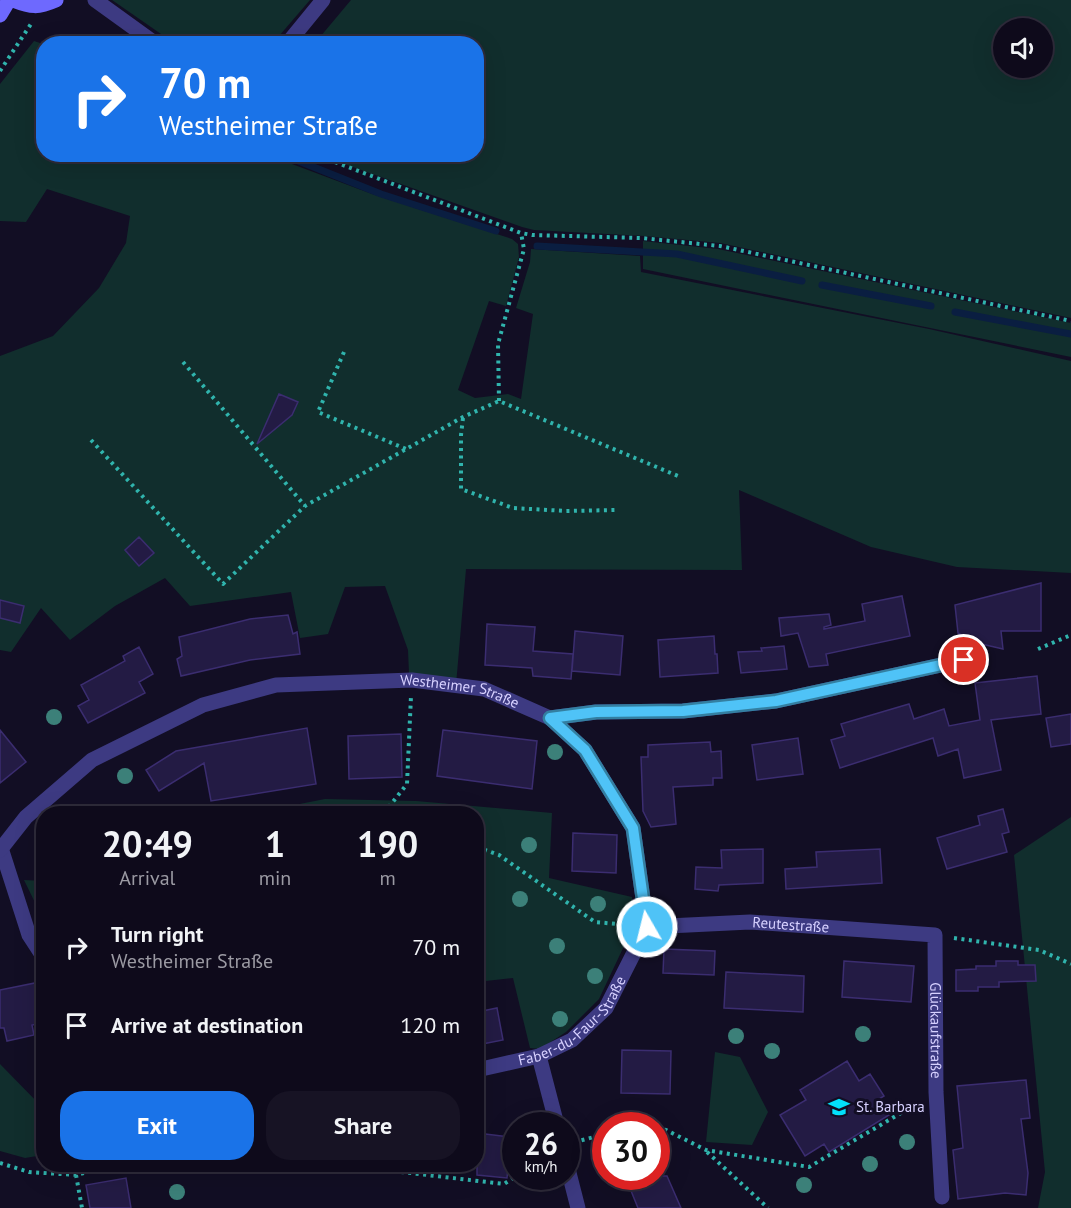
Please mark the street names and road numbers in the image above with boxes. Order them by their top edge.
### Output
street label: Westheimer Straße [400,670,522,712]
street label: Reutestraße [752,912,830,937]
street label: Faber-du-Faur-Straße [516,973,630,1069]
street label: Glückaufstraße [926,982,946,1079]

